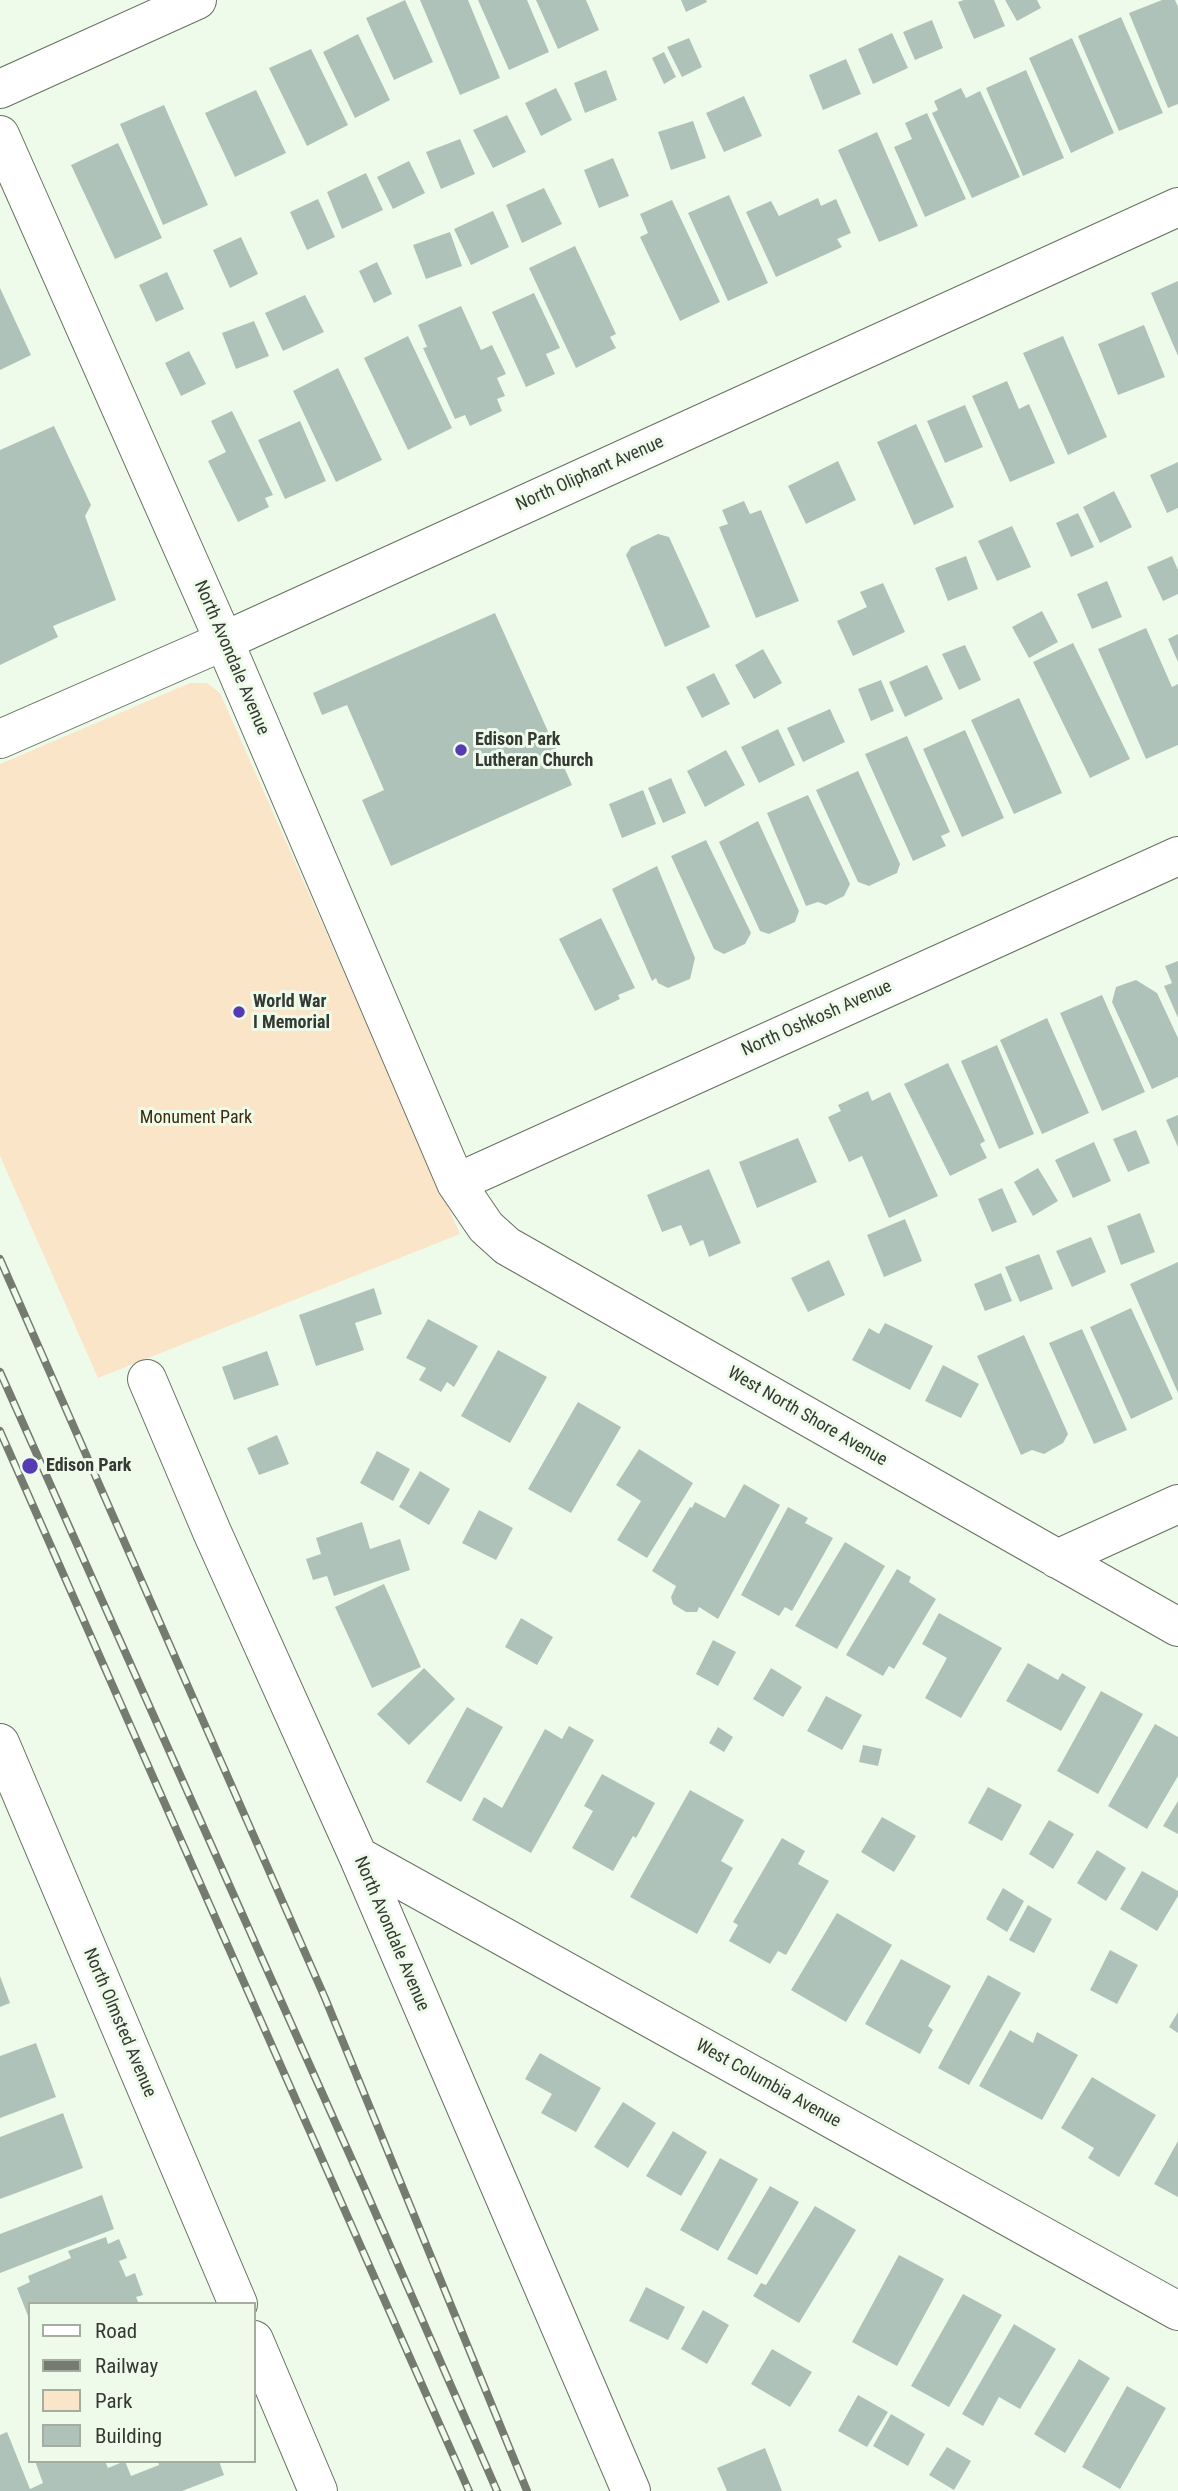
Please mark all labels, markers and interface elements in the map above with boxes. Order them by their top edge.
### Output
street label: North Oliphant Avenue [513,432,667,516]
street label: North Avondale Avenue [189,578,273,738]
place label: Edison Park Lutheran Church [475,729,593,772]
marker: Edison Park Lutheran Church [453,742,469,758]
street label: North Oshkosh Avenue [739,976,895,1062]
place label: World War I Memorial [253,991,330,1034]
marker: World War I Memorial [231,1004,247,1020]
park label: Monument Park [140,1107,252,1129]
street label: West North Shore Avenue [723,1363,891,1471]
place label: Edison Park [46,1455,131,1477]
marker: Edison Park [20,1456,40,1476]
street label: North Avondale Avenue [349,1854,433,2014]
street label: North Olmsted Avenue [78,1945,160,2101]
street label: West Columbia Avenue [692,2035,844,2133]
legend [28,2302,256,2463]
text: Road [95,2319,137,2343]
text: Railway [95,2354,158,2378]
text: Park [95,2389,132,2413]
text: Building [95,2424,162,2448]

